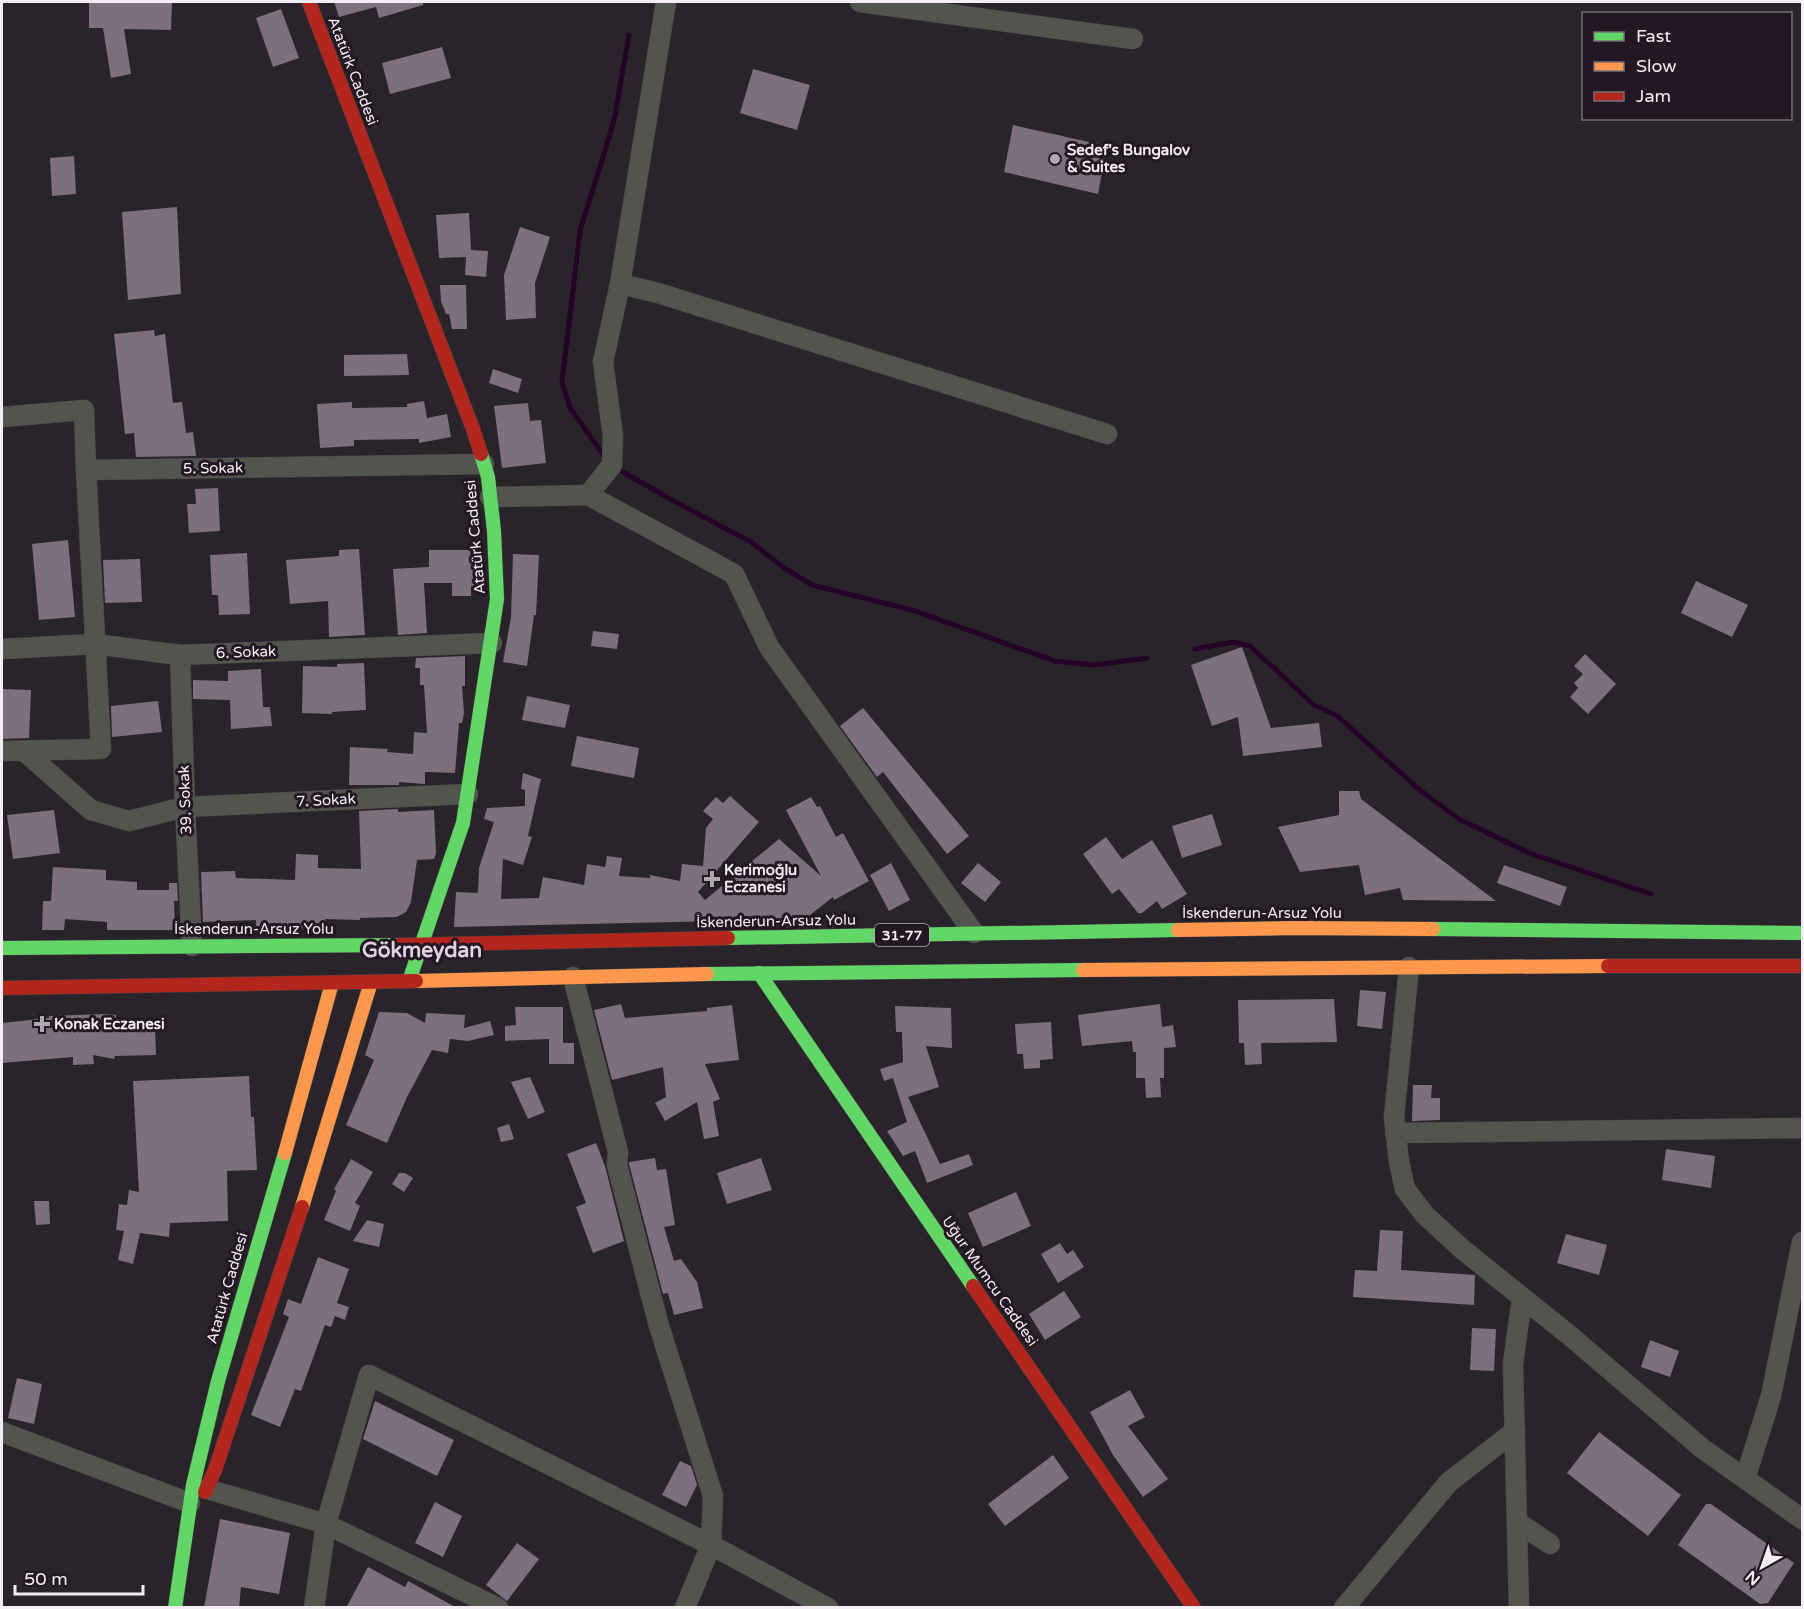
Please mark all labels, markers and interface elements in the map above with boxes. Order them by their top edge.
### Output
legend [1582,12,1792,120]
street label: Atatürk Caddesi [324,14,382,128]
text: Fast [1636,25,1671,47]
text: Slow [1636,55,1677,77]
text: Jam [1636,85,1671,107]
place label: Sedef's Bungalov & Suites [1067,141,1190,176]
marker: Sedef's Bungalov & Suites [1048,152,1062,166]
street label: 5. Sokak [183,458,243,478]
street label: Atatürk Caddesi [461,479,489,595]
street label: 6. Sokak [216,642,276,662]
street label: 39. Sokak [175,765,195,835]
street label: 7. Sokak [296,789,356,811]
place label: Kerimoğlu Eczanesi [724,861,797,896]
marker: Kerimoğlu Eczanesi [705,872,719,886]
street label: İskenderun-Arsuz Yolu [1182,904,1342,922]
street label: İskenderun-Arsuz Yolu [696,911,856,931]
street label: İskenderun-Arsuz Yolu [174,920,334,938]
road number: 31-77 [875,924,929,946]
district label: Gökmeydan [362,938,482,963]
place label: Konak Eczanesi [54,1015,165,1033]
marker: Konak Eczanesi [35,1017,49,1031]
street label: Uğur Mumcu Caddesi [938,1212,1042,1350]
street label: Atatürk Caddesi [203,1230,251,1346]
north arrow [1732,1537,1792,1597]
scale bar [15,1558,142,1596]
text: N [1742,1566,1764,1590]
text: 50 m [24,1568,68,1590]

